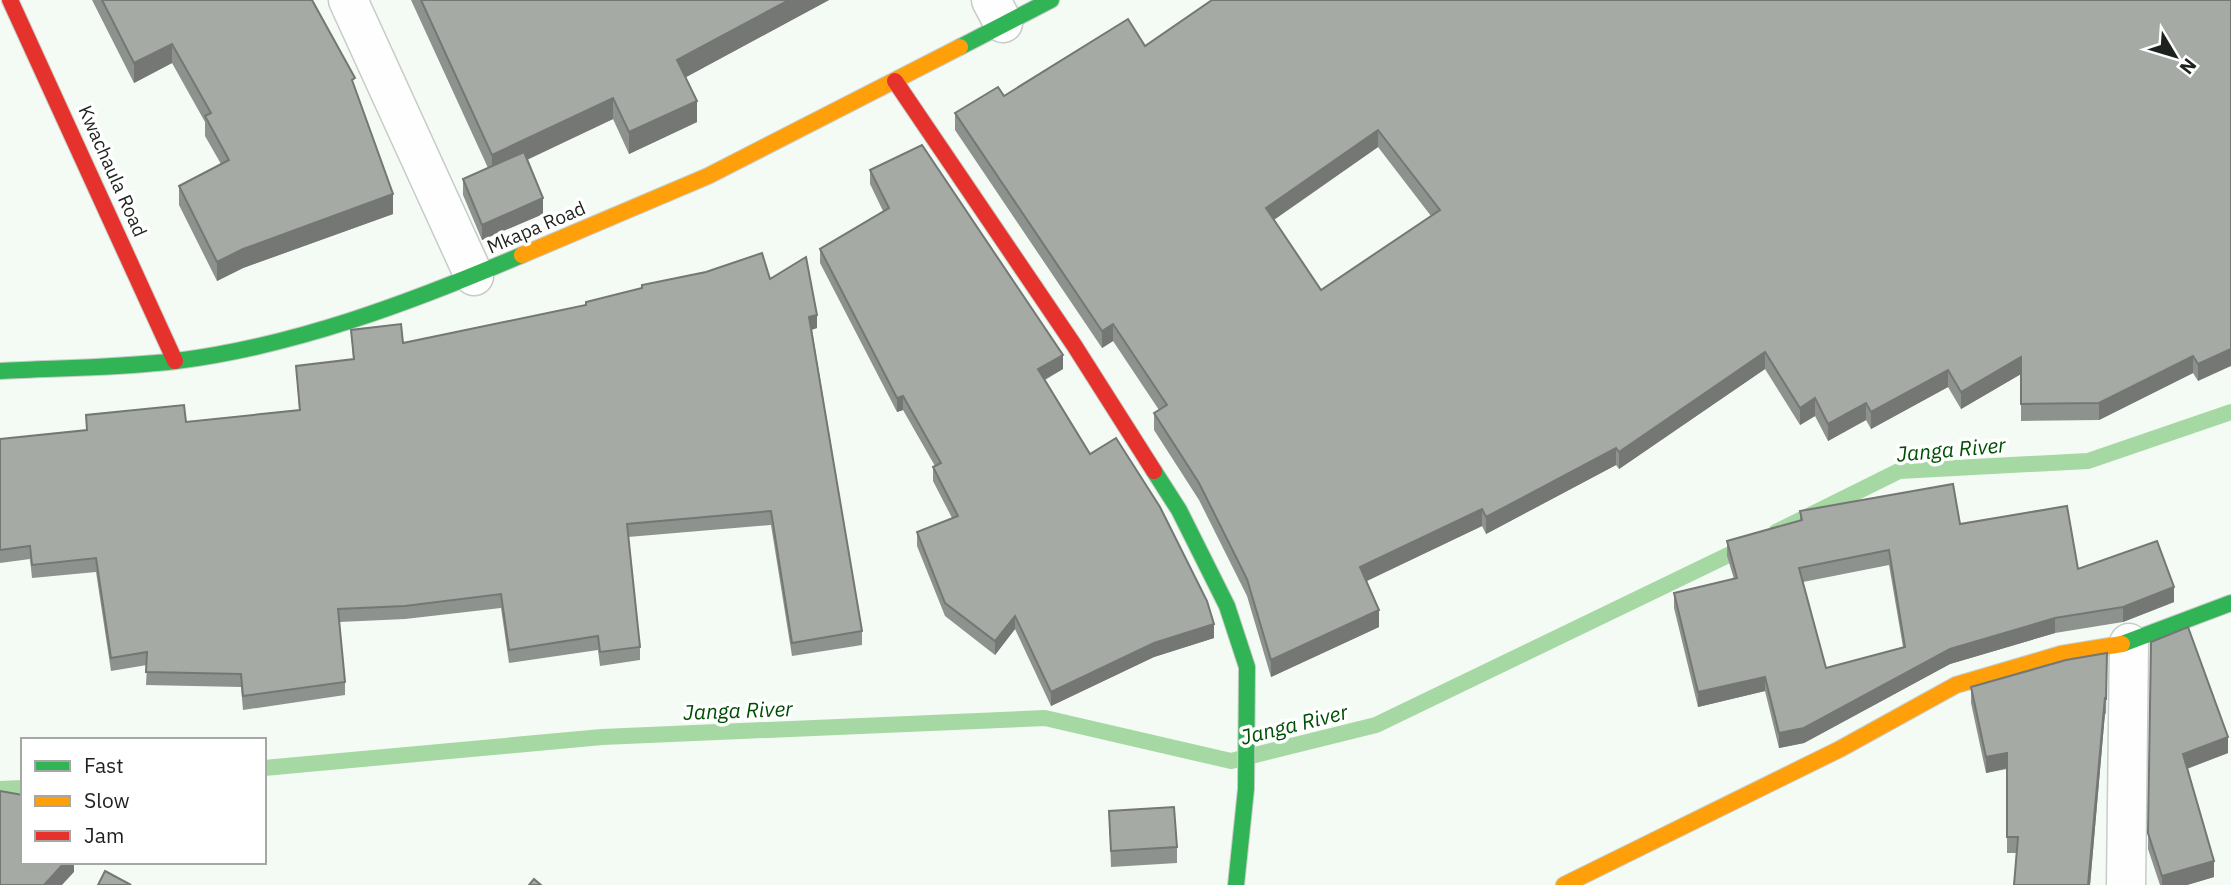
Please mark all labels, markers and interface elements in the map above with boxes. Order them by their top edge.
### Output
north arrow [2140,21,2210,91]
text: N [2175,54,2202,79]
street label: Kwachaula Road [73,102,153,240]
street label: Mkapa Road [483,195,589,259]
water label: Janga River [1895,430,2008,468]
water label: Janga River [683,694,795,726]
water label: Janga River [1237,697,1352,751]
legend [21,738,266,864]
text: Fast [84,751,124,779]
text: Slow [84,786,130,814]
text: Jam [84,821,124,849]

